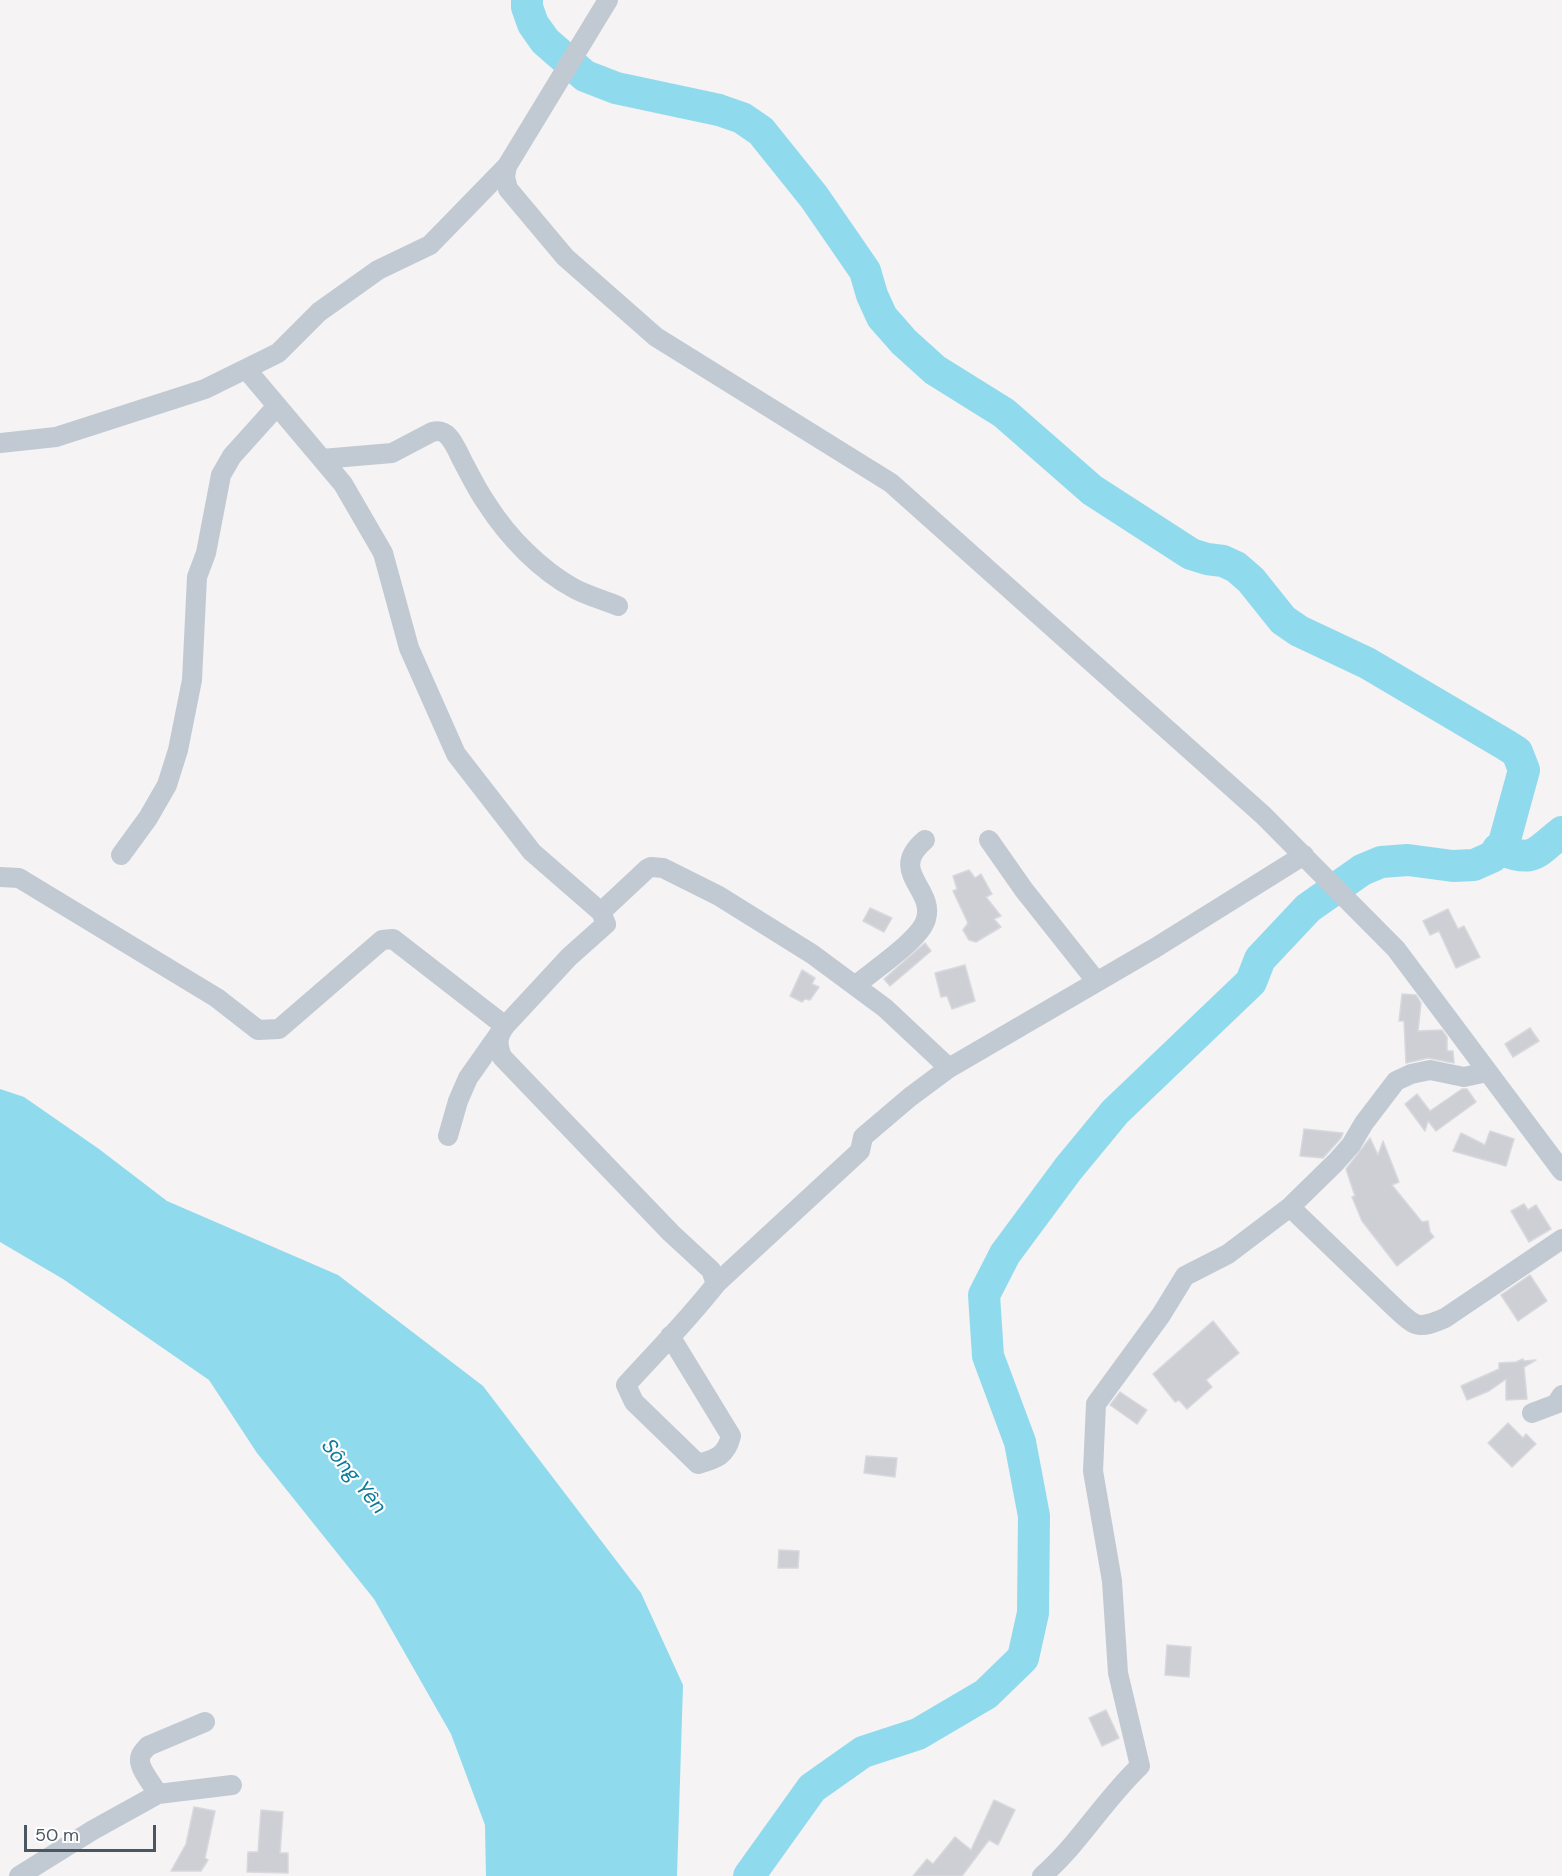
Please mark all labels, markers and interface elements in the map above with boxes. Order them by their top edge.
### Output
water label: Sông Yên [315,1434,391,1520]
scale bar [27,1813,159,1851]
text: 50 m [35,1823,79,1847]

